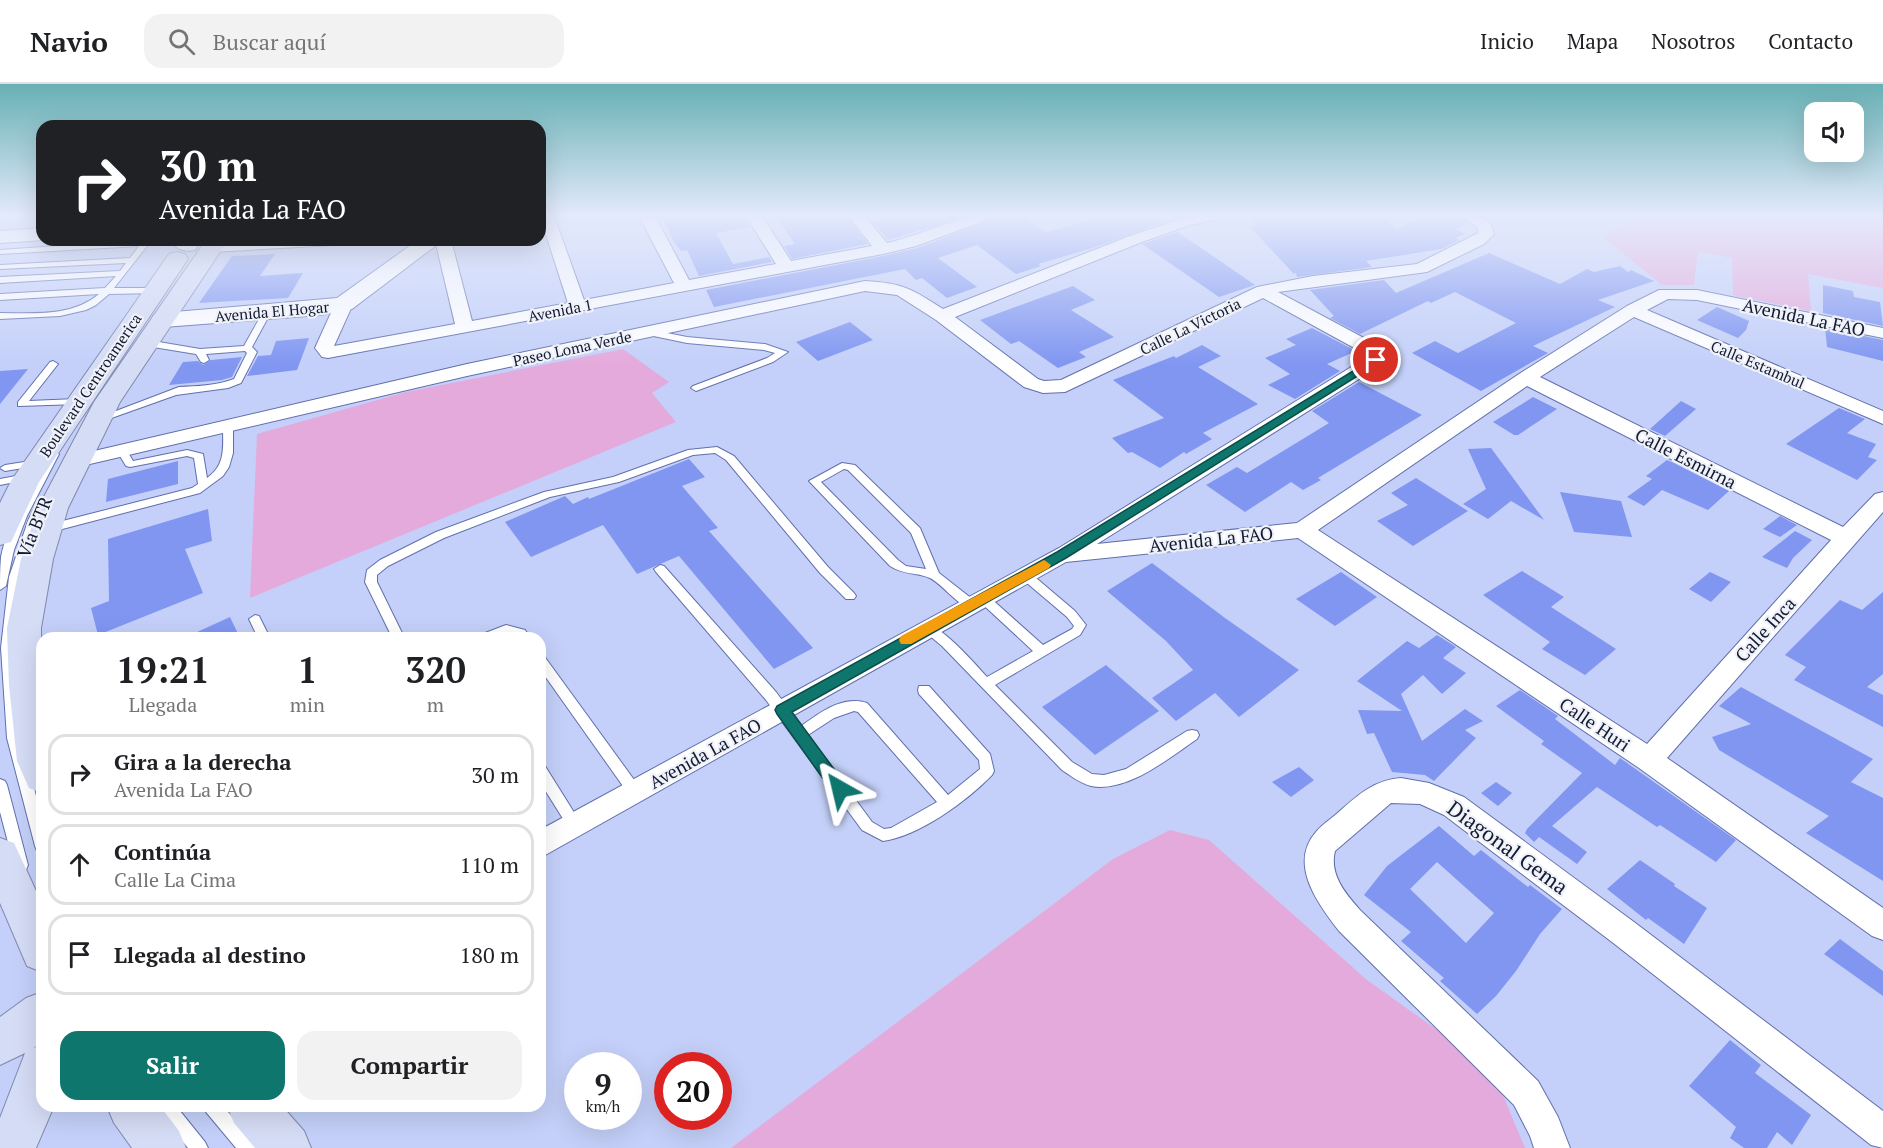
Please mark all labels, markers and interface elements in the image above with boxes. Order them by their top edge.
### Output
search box [144,14,564,68]
text: Navio [30,23,108,60]
icon: search [165,25,198,58]
text: Buscar aquí [213,27,326,56]
text: Inicio [1480,27,1534,55]
text: Mapa [1567,27,1618,55]
text: Nosotros [1651,27,1735,55]
text: Contacto [1768,27,1853,55]
map controls [1804,102,1864,162]
button: sound [1804,102,1864,162]
text: 30 m [159,137,257,193]
icon: right [60,144,138,222]
text: Avenida La FAO [159,191,346,227]
street label: Avenida La FAO [1740,292,1868,342]
street label: Calle La Victoria [1136,293,1244,359]
street label: Avenida 1 [526,294,594,326]
street label: Avenida El Hogar [214,296,330,326]
street label: Boulevard Centroamerica [34,309,146,461]
street label: Paseo Loma Verde [511,326,633,370]
pin [1350,334,1401,385]
street label: Calle Estambul [1708,335,1808,393]
icon: arrive [1359,343,1392,376]
street label: Calle Esmirna [1631,422,1741,494]
street label: Vía BTR [11,492,57,561]
street label: Avenida La FAO [1148,521,1274,557]
street label: Calle Inca [1730,591,1800,667]
text: 19:21 [116,646,210,693]
text: 1 [297,646,318,693]
text: 320 [405,646,466,693]
text: Llegada [128,691,197,718]
text: min [290,691,325,718]
text: m [427,691,444,718]
street label: Calle Huri [1555,691,1635,757]
street label: Avenida La FAO [645,712,765,794]
text: Gira a la derecha [114,747,292,776]
position arrow [808,757,872,821]
icon: right [63,758,96,791]
text: 30 m [471,760,519,789]
text: Avenida La FAO [114,776,253,803]
street label: Diagonal Gema [1442,794,1574,900]
text: Continúa [114,837,211,866]
icon: ahead [63,848,96,881]
text: 110 m [459,850,519,879]
text: Calle La Cima [114,866,236,893]
icon: arrive [63,938,96,971]
text: Llegada al destino [114,940,306,969]
text: 180 m [459,940,519,969]
button: Salir [60,1031,285,1100]
button: Compartir [297,1031,522,1100]
speed limit sign: 20 [654,1052,732,1130]
text: 9 [595,1064,611,1104]
text: km/h [586,1096,620,1116]

